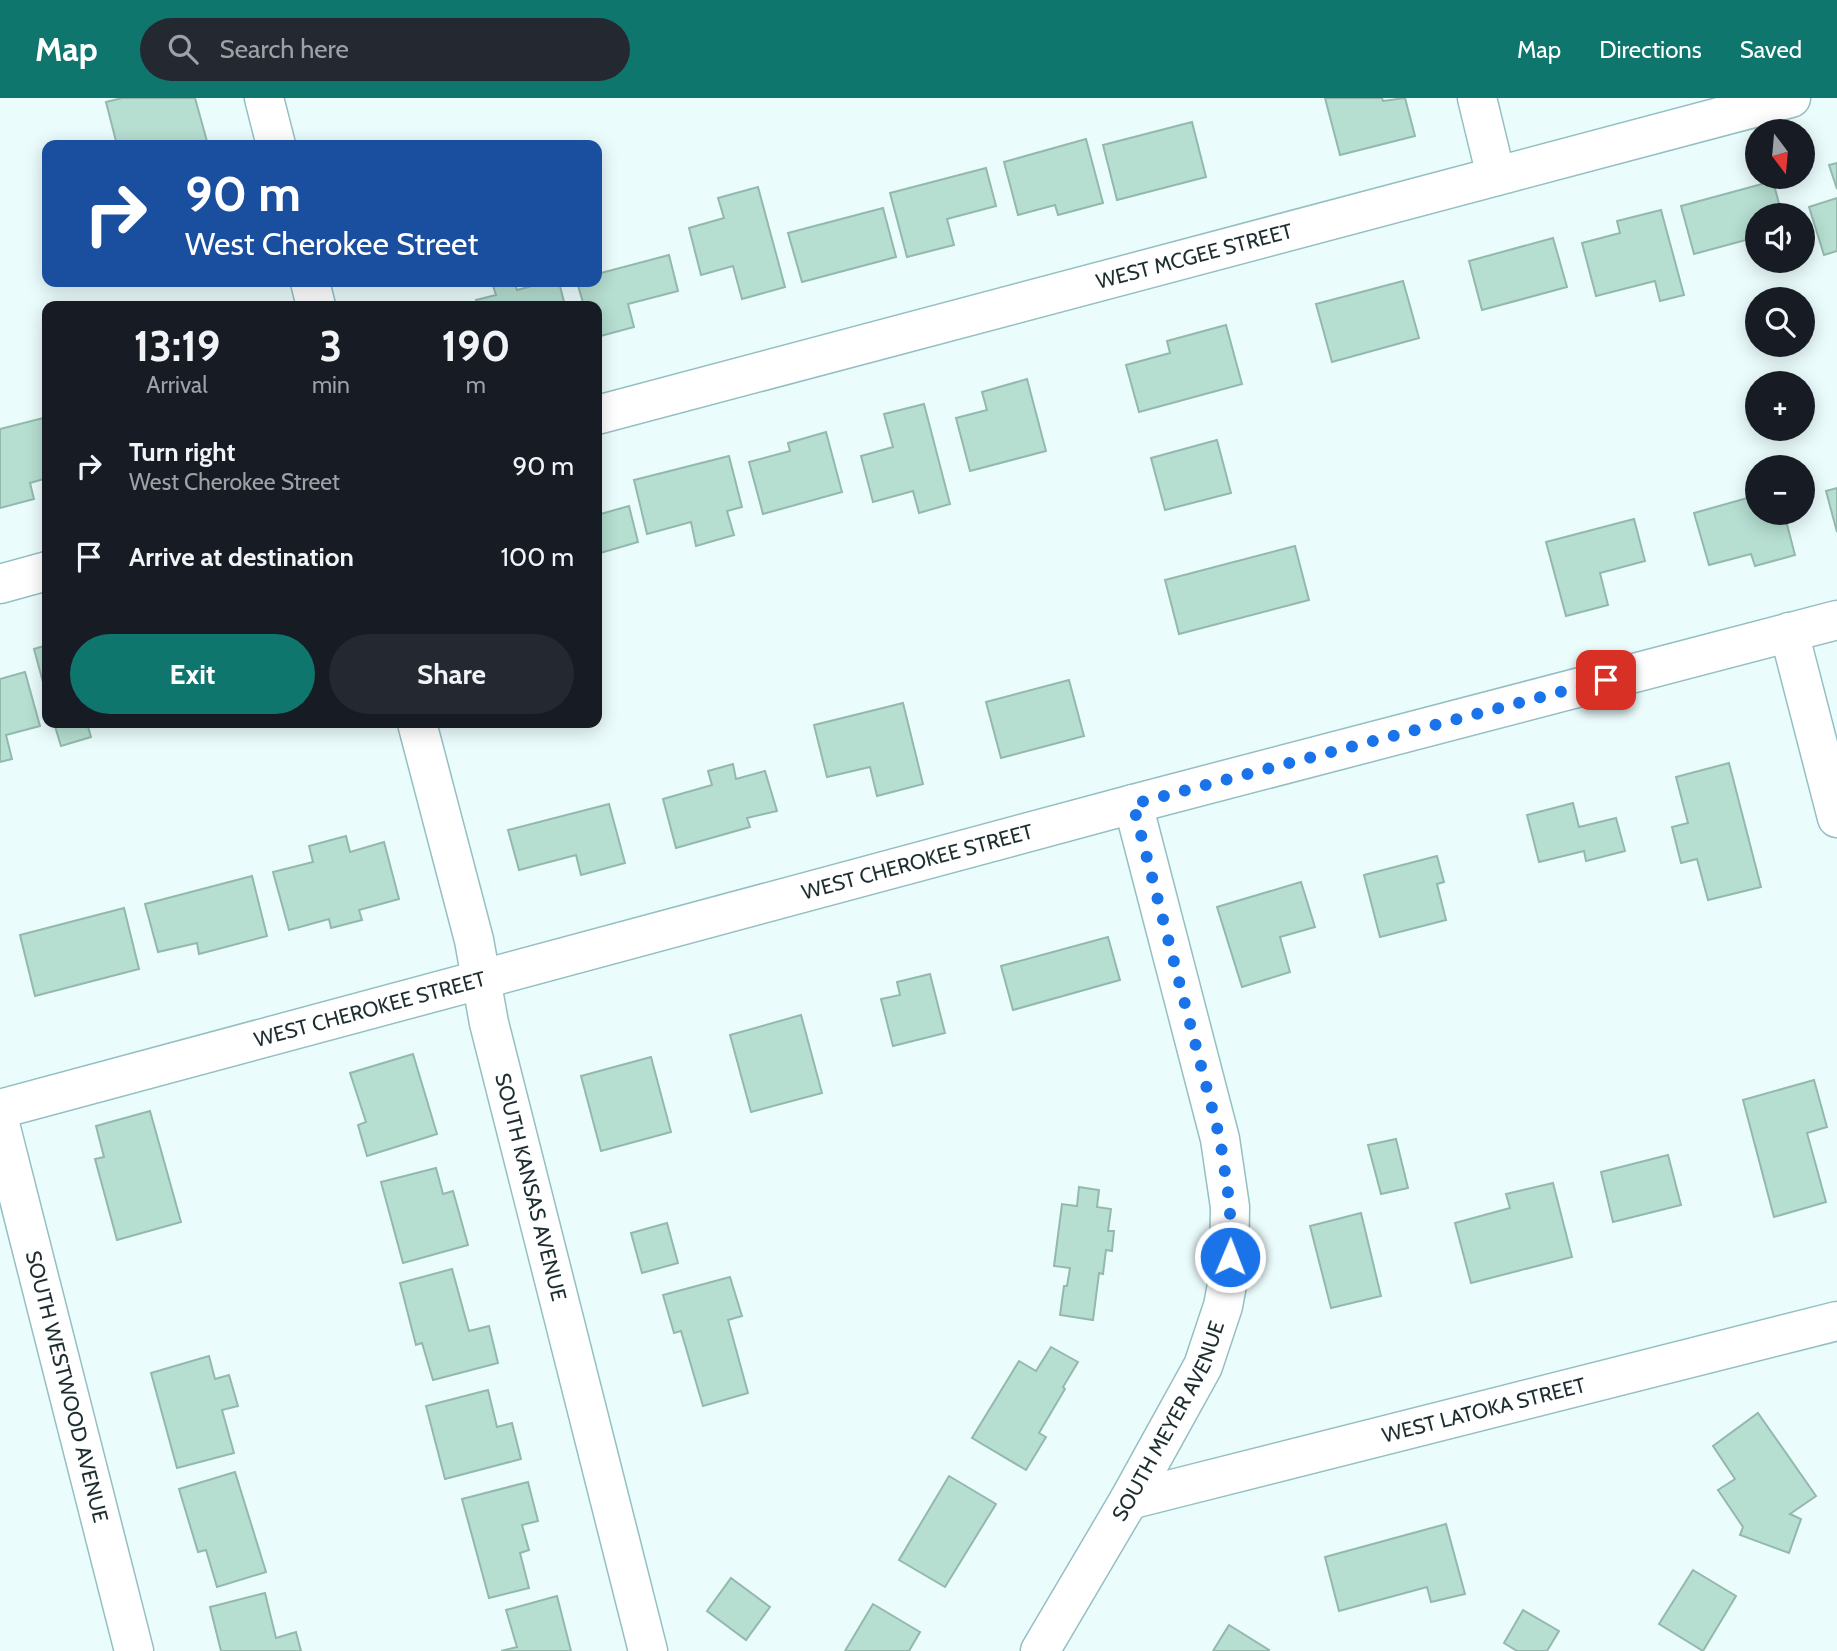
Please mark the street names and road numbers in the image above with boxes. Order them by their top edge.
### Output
street label: WEST MCGEE STREET [1093,218,1295,294]
street label: WEST CHEROKEE STREET [799,819,1036,905]
street label: WEST CHEROKEE STREET [251,966,488,1052]
street label: SOUTH KANSAS AVENUE [490,1070,572,1304]
street label: SOUTH WESTWOOD AVENUE [21,1248,114,1525]
street label: SOUTH MEYER AVENUE [1106,1318,1229,1525]
street label: WEST LATOKA STREET [1379,1372,1588,1448]

